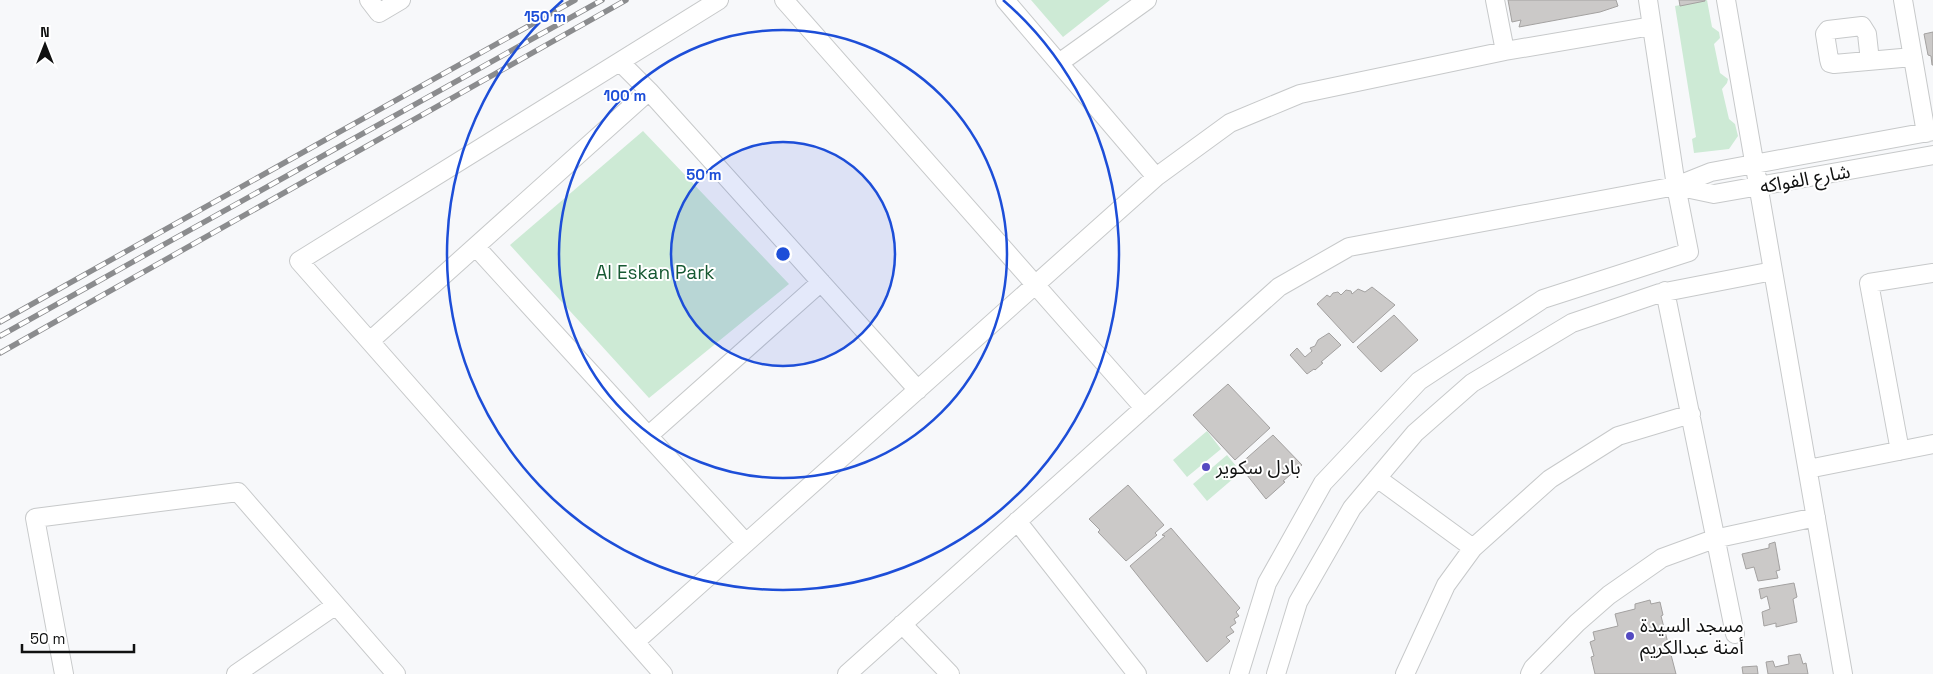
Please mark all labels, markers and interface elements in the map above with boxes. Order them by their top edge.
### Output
text: 150 m [524,7,566,26]
north arrow [20,20,70,70]
text: N [40,23,50,41]
text: 100 m [604,86,646,105]
street label: شارع الفواكه [1758,159,1852,200]
text: 50 m [686,165,722,184]
centre of rings [774,245,792,263]
park label: Al Eskan Park [595,260,715,285]
place label: بادل سكوير [1215,455,1301,480]
marker: بادل سكوير [1200,461,1212,473]
place label: مسجد السيدة أمنة عبدالكريم [1640,613,1744,662]
scale bar [22,622,135,654]
text: 50 m [30,629,65,648]
marker: مسجد السيدة أمنة عبدالكريم [1624,630,1636,642]

